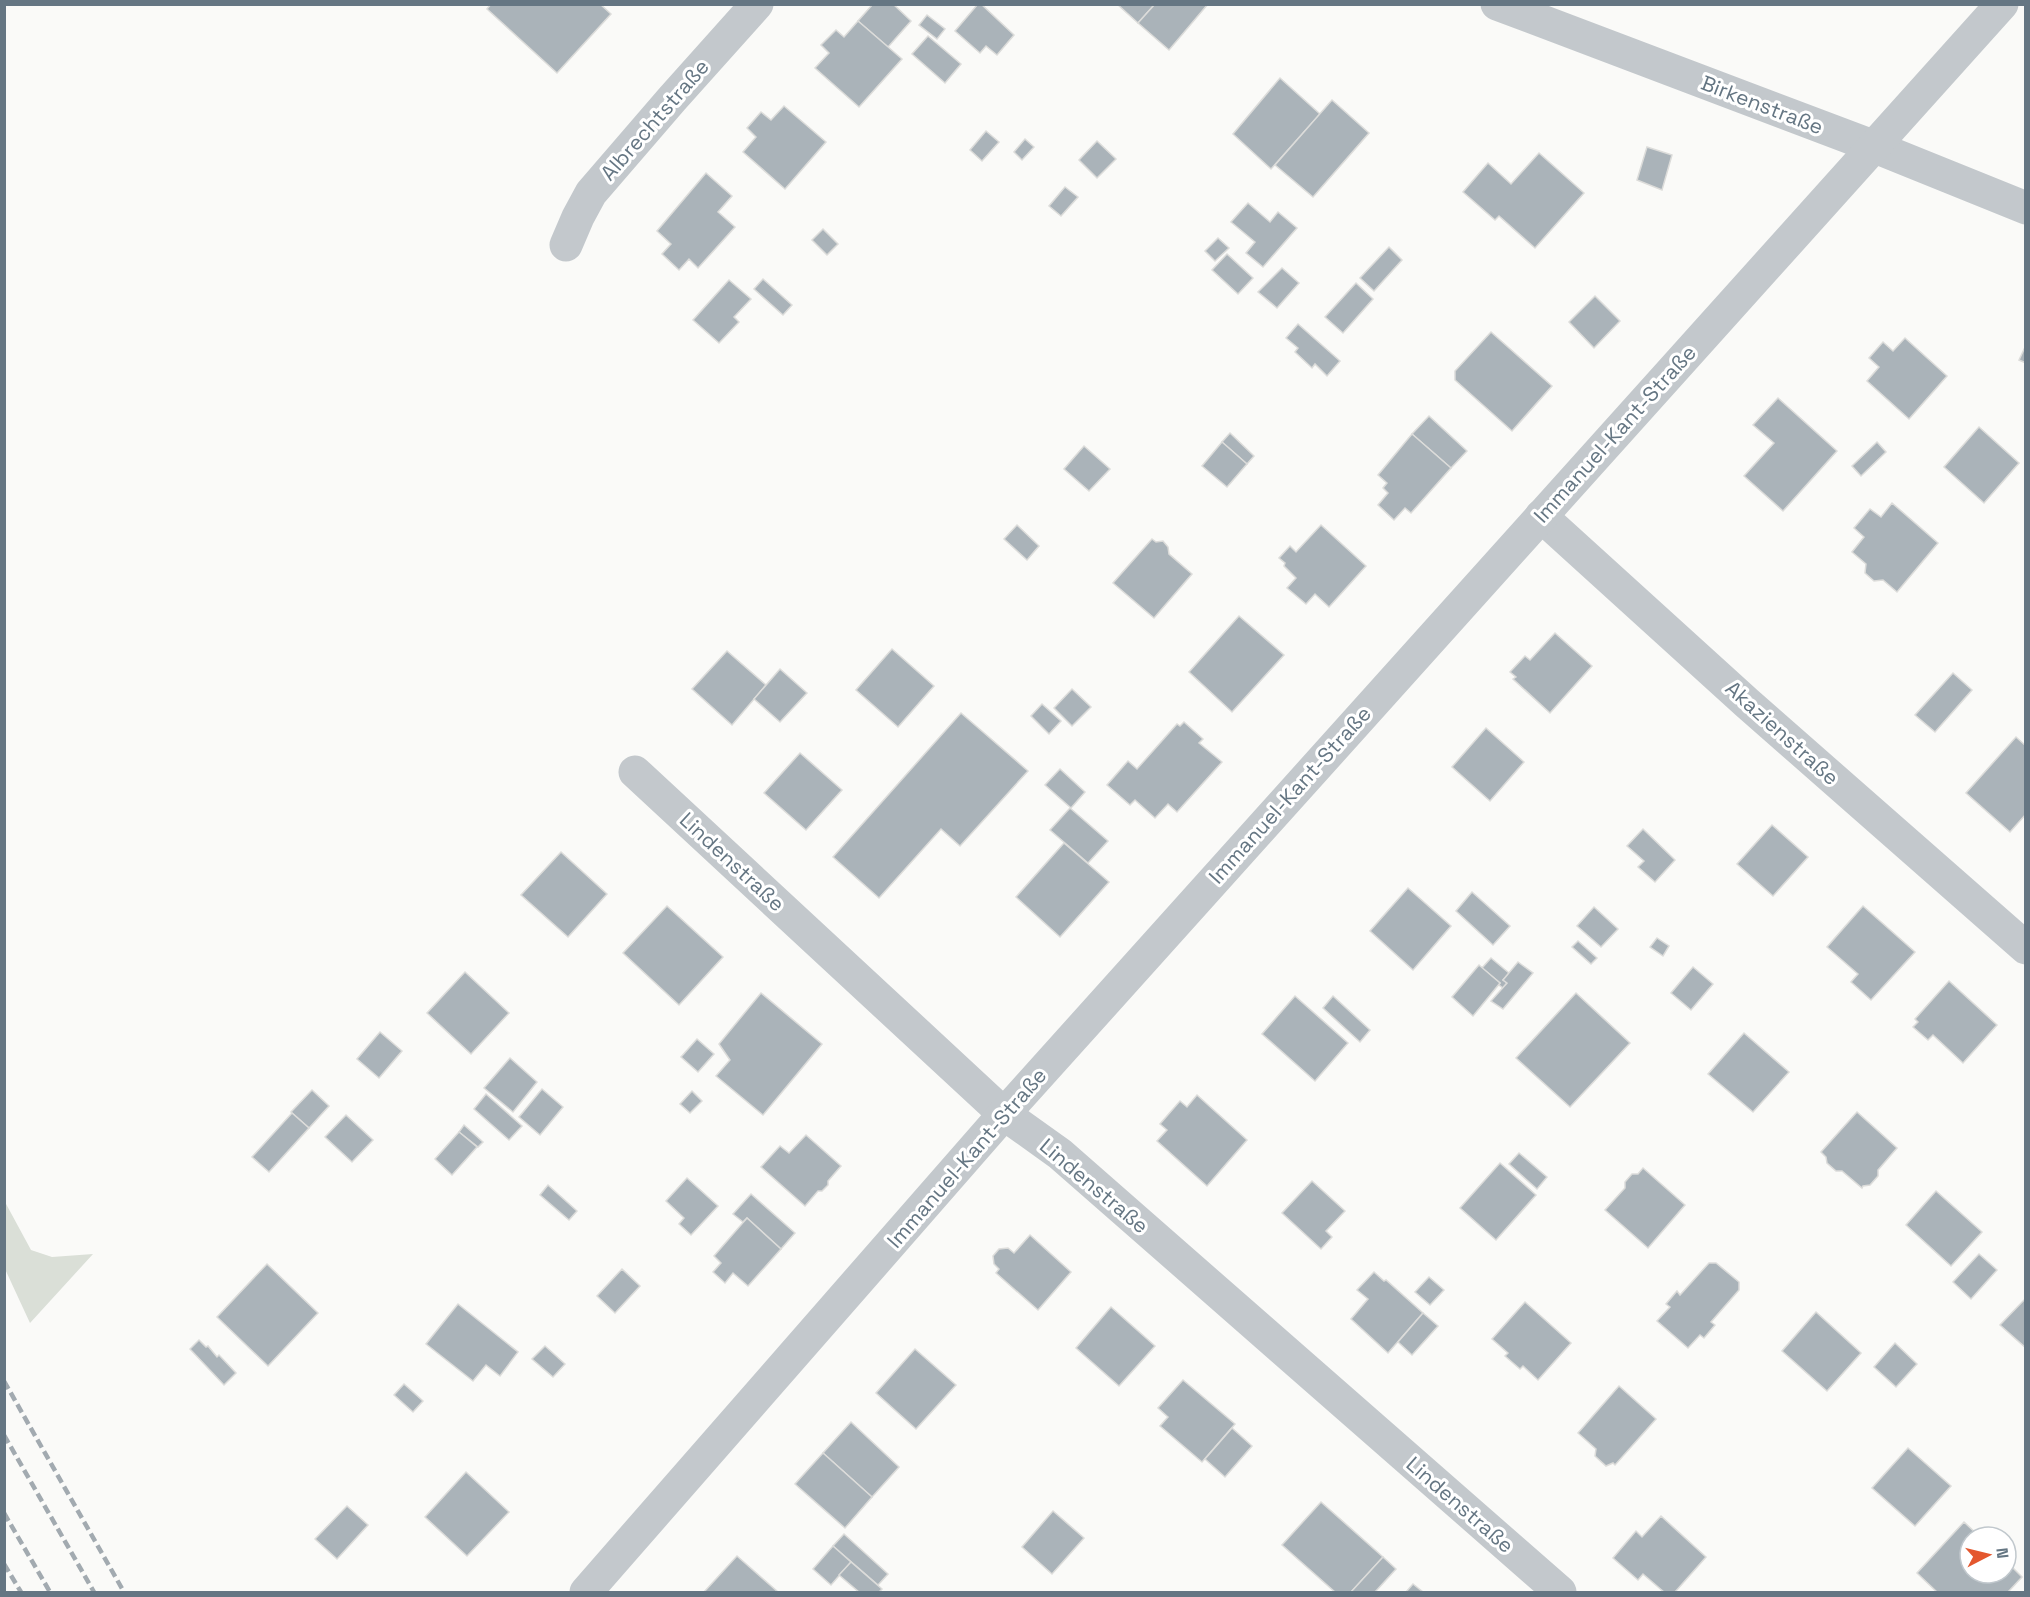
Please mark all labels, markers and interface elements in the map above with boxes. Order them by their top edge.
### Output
street label: Albrechtstraße [594,53,715,186]
street label: Birkenstraße [1697,69,1827,140]
street label: Immanuel-Kant-Straße [1528,339,1702,528]
street label: Akazienstraße [1720,675,1845,791]
street label: Immanuel-Kant-Straße [1203,700,1377,889]
street label: Lindenstraße [674,806,791,917]
street label: Immanuel-Kant-Straße [881,1062,1052,1253]
street label: Lindenstraße [1034,1132,1154,1239]
street label: Lindenstraße [1401,1450,1520,1559]
north arrow [1958,1525,2018,1585]
text: N [1991,1547,2013,1560]

